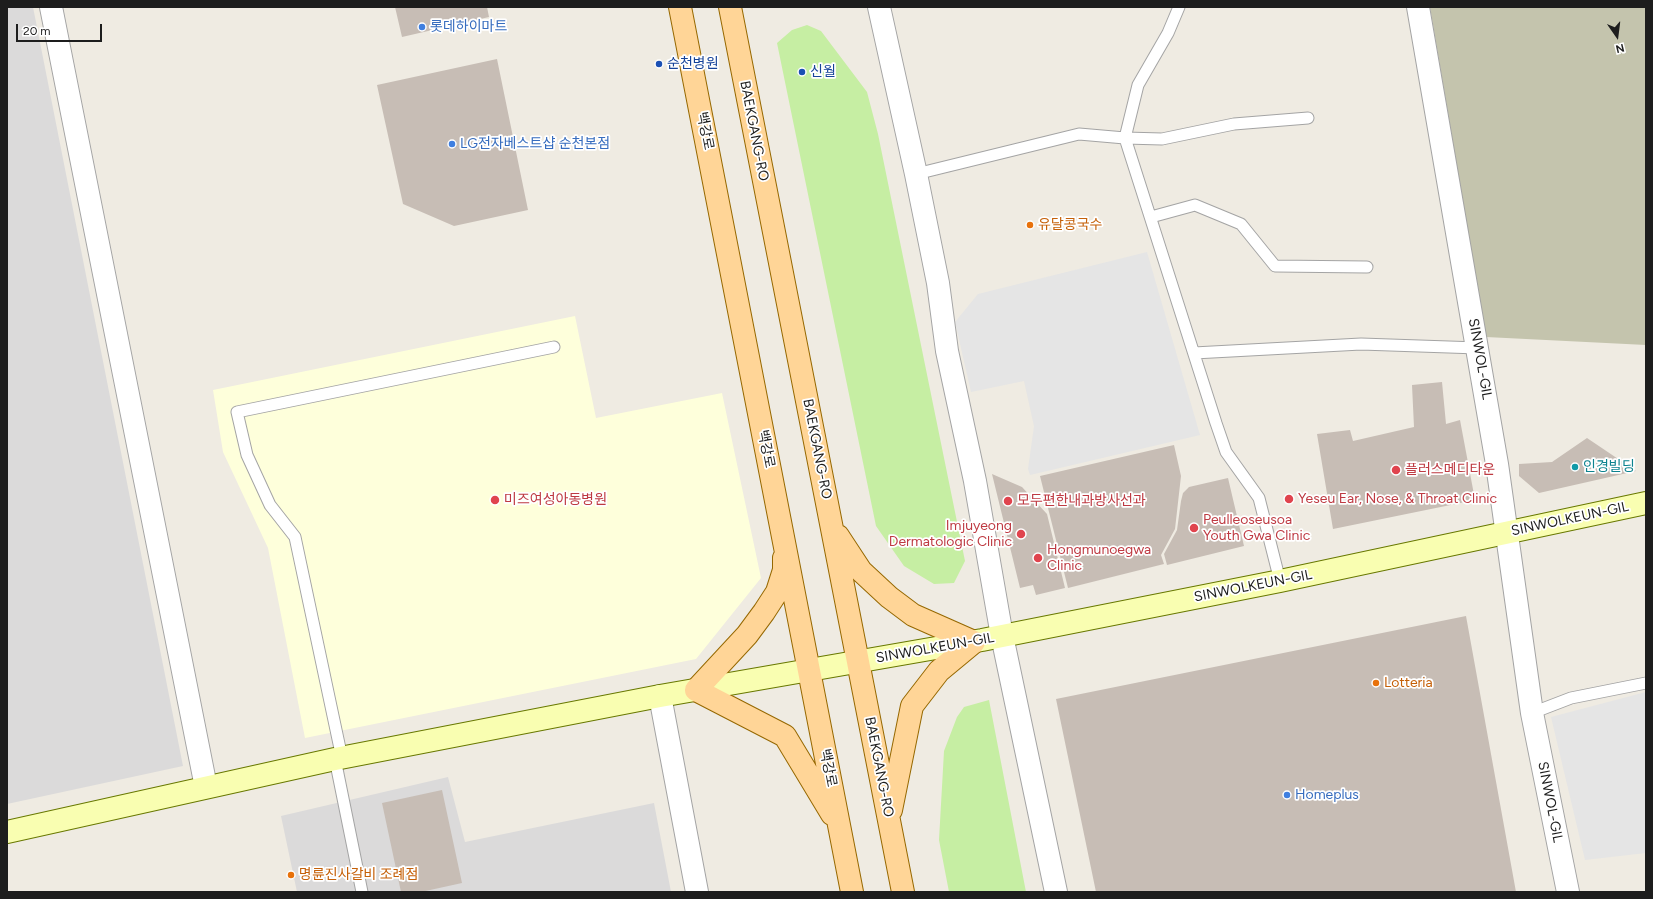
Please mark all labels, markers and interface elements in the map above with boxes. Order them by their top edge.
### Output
scale bar [18,16,104,42]
north arrow [1597,16,1637,56]
place label: 롯데하이마트 [430,19,507,35]
marker: 롯데하이마트 [417,22,427,32]
text: 20 m [23,24,51,38]
text: N [1614,41,1626,55]
place label: 순천병원 [667,56,719,72]
marker: 순천병원 [654,59,664,69]
place label: 신월 [810,64,836,80]
marker: 신월 [797,67,807,77]
street label: BAEKGANG-RO [736,79,772,183]
street label: 백강로 [693,110,717,152]
place label: LG전자베스트샵 순천본점 [460,136,610,152]
marker: LG전자베스트샵 순천본점 [447,139,457,149]
place label: 유달콩국수 [1038,217,1102,233]
marker: 유달콩국수 [1025,220,1035,230]
street label: SINWOL-GIL [1465,317,1495,401]
street label: BAEKGANG-RO [799,397,835,501]
street label: 백강로 [754,428,778,470]
place label: 인경빌딩 [1583,459,1635,475]
place label: 플러스메디타운 [1405,462,1495,478]
marker: 인경빌딩 [1570,462,1580,472]
marker: 플러스메디타운 [1390,464,1402,476]
place label: Yeseu Ear, Nose, & Throat Clinic [1298,491,1497,507]
place label: 미즈여성아동병원 [504,492,607,508]
place label: 모두편한내과방사선과 [1017,493,1146,509]
marker: Yeseu Ear, Nose, & Throat Clinic [1283,493,1295,505]
marker: 미즈여성아동병원 [489,494,501,506]
marker: 모두편한내과방사선과 [1002,495,1014,507]
street label: SINWOLKEUN-GIL [1510,498,1630,540]
place label: Peulleoseusoa Youth Gwa Clinic [1203,512,1310,544]
place label: Imjuyeong Dermatologic Clinic [889,518,1012,550]
marker: Peulleoseusoa Youth Gwa Clinic [1188,522,1200,534]
marker: Imjuyeong Dermatologic Clinic [1015,528,1027,540]
place label: Hongmunoegwa Clinic [1047,542,1151,574]
marker: Hongmunoegwa Clinic [1032,552,1044,564]
street label: SINWOLKEUN-GIL [1193,566,1313,606]
street label: SINWOLKEUN-GIL [875,629,995,667]
place label: Lotteria [1384,675,1433,691]
marker: Lotteria [1371,678,1381,688]
street label: BAEKGANG-RO [861,715,897,819]
street label: 백강로 [816,747,840,789]
street label: SINWOL-GIL [1534,760,1566,844]
place label: Homeplus [1295,787,1359,803]
marker: Homeplus [1282,790,1292,800]
place label: 명륜진사갈비 조례점 [299,867,418,883]
marker: 명륜진사갈비 조례점 [286,870,296,880]

